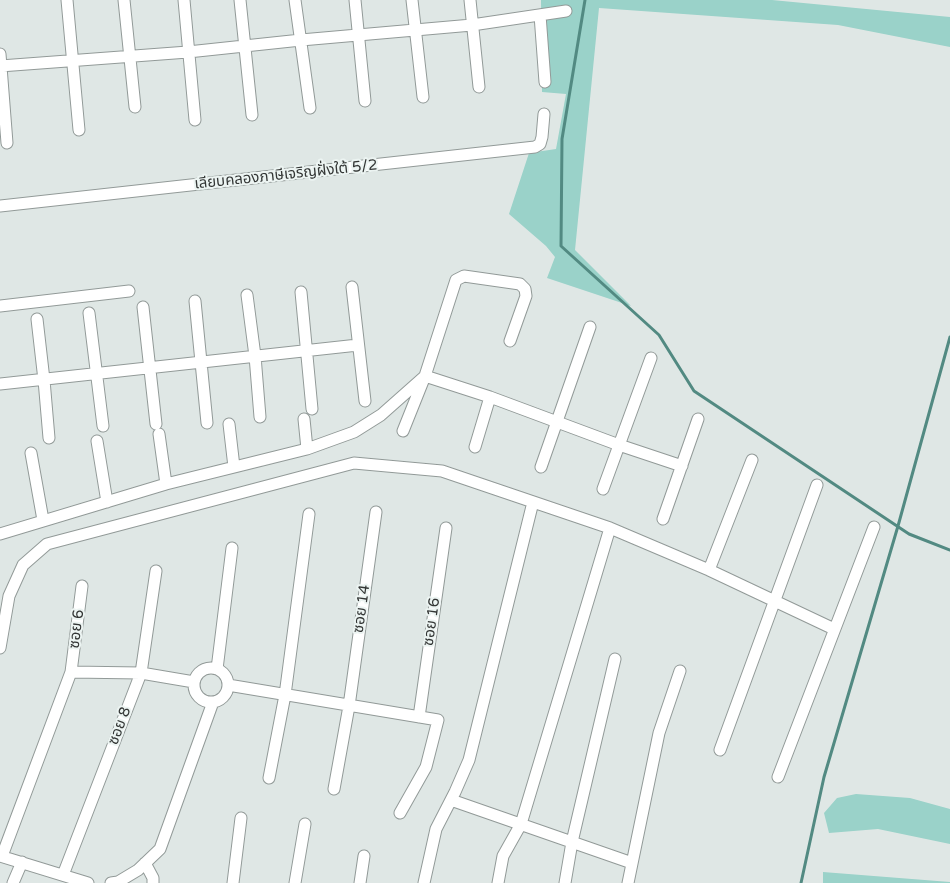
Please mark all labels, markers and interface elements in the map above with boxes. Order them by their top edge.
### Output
street label: เลียบคลองภาษีเจริญฝั่งใต้ 5/2 [194,156,378,194]
street label: ซอย 14 [350,584,374,634]
street label: ซอย 16 [420,597,444,647]
street label: ซอย 6 [66,608,88,650]
street label: ซอย 8 [105,704,135,748]

